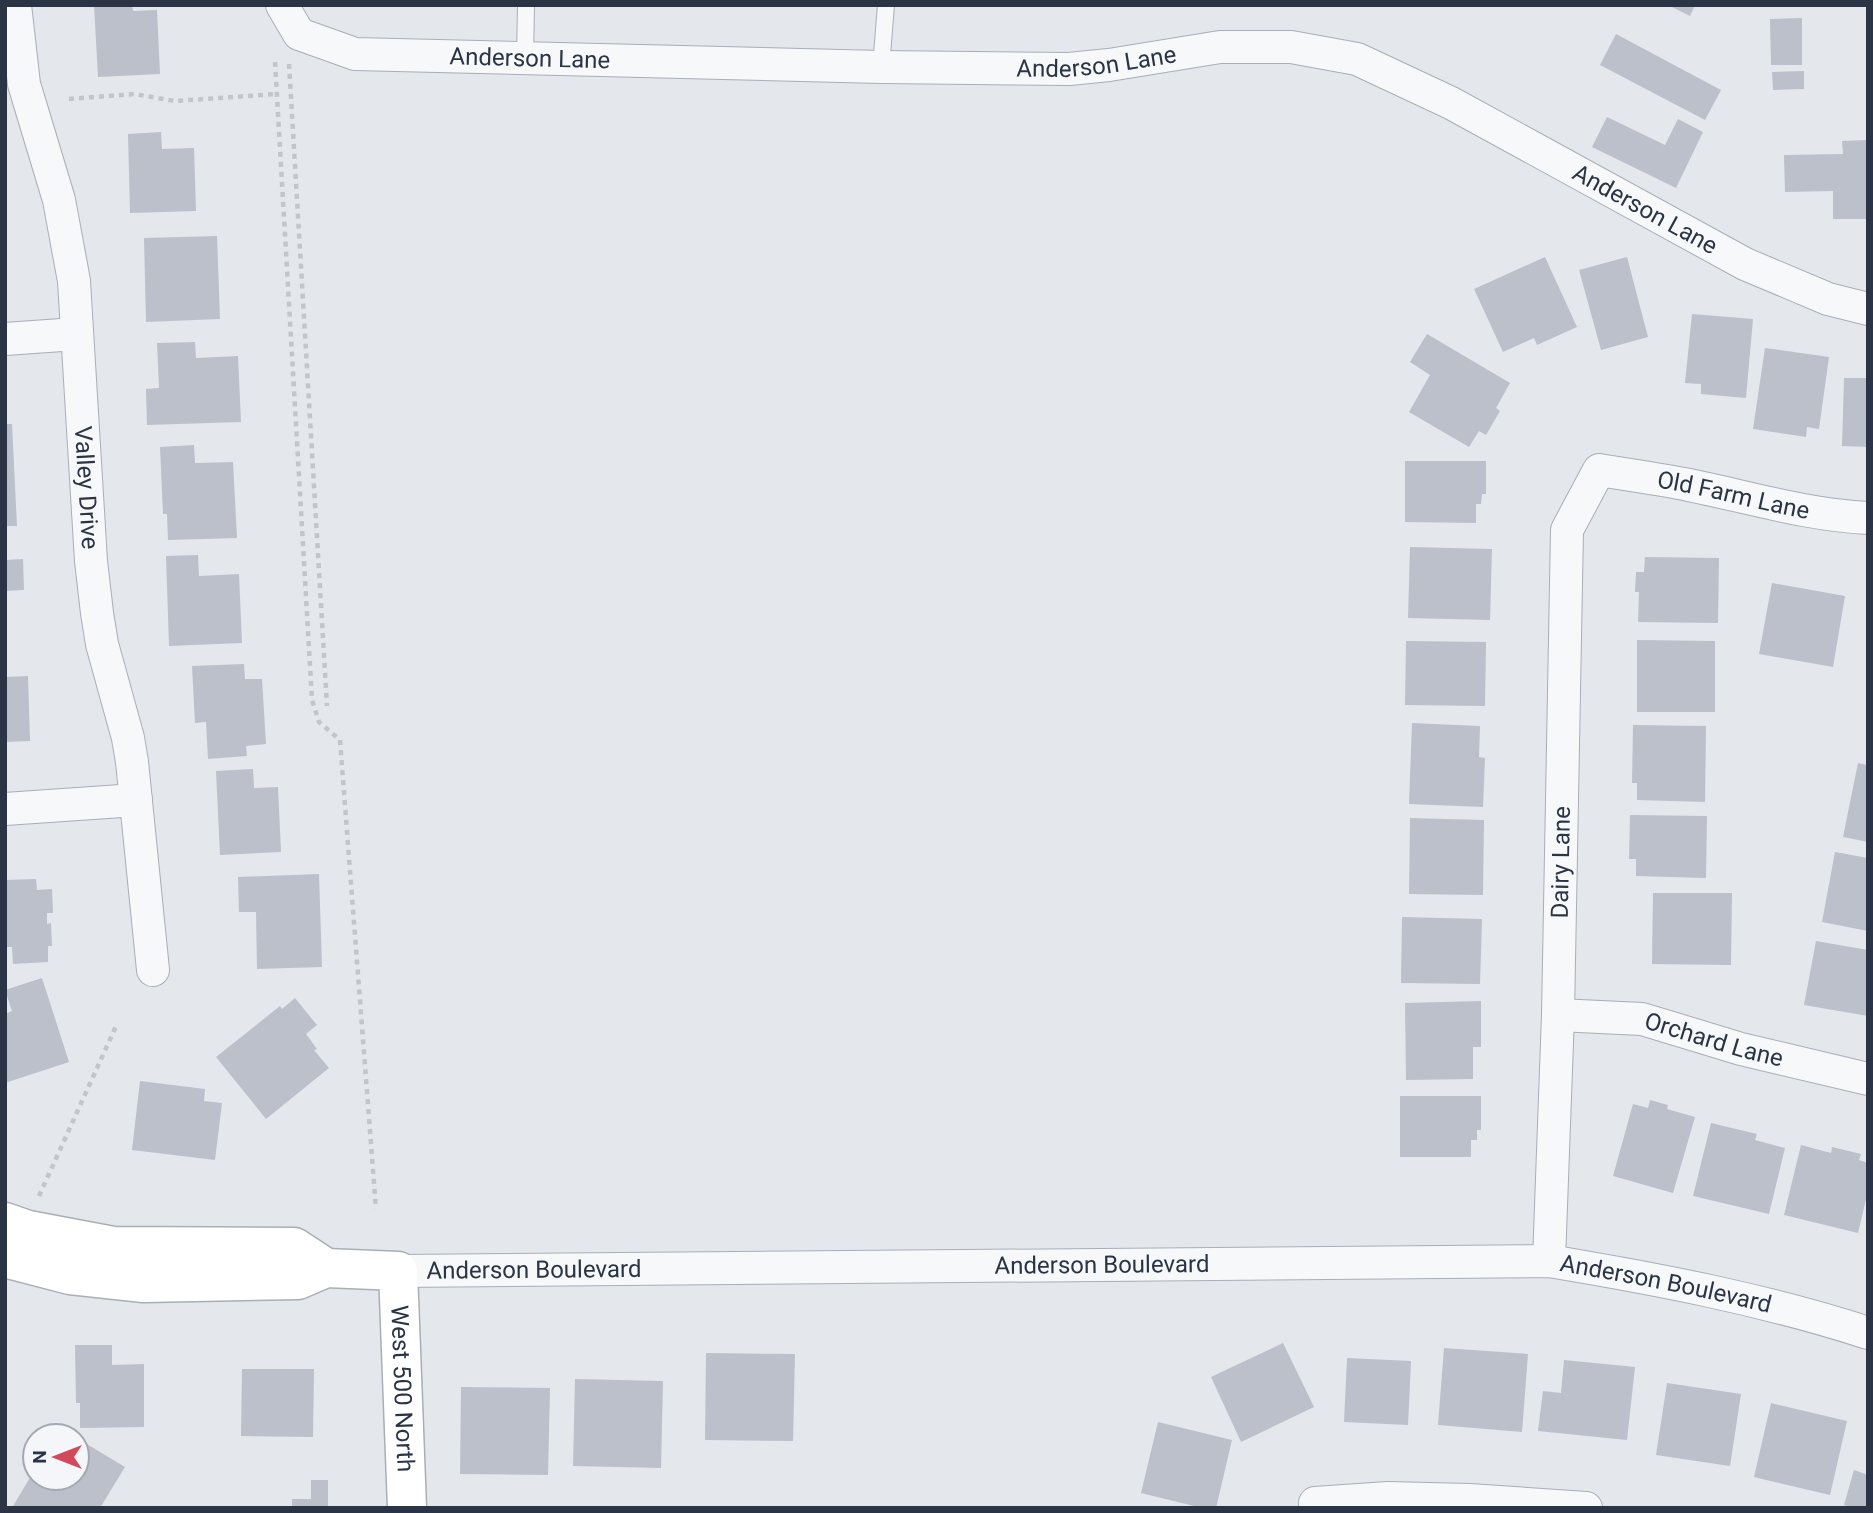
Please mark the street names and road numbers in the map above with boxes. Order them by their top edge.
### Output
street label: Anderson Lane [1016,40,1178,83]
street label: Anderson Lane [449,42,611,74]
street label: Anderson Lane [1568,158,1722,260]
street label: Valley Drive [69,425,104,550]
street label: Old Farm Lane [1655,465,1812,525]
street label: Dairy Lane [1546,806,1576,919]
street label: Orchard Lane [1641,1007,1786,1072]
street label: Anderson Boulevard [1558,1249,1774,1319]
street label: Anderson Boulevard [994,1250,1210,1280]
street label: Anderson Boulevard [426,1255,642,1285]
street label: West 500 North [385,1305,420,1473]

